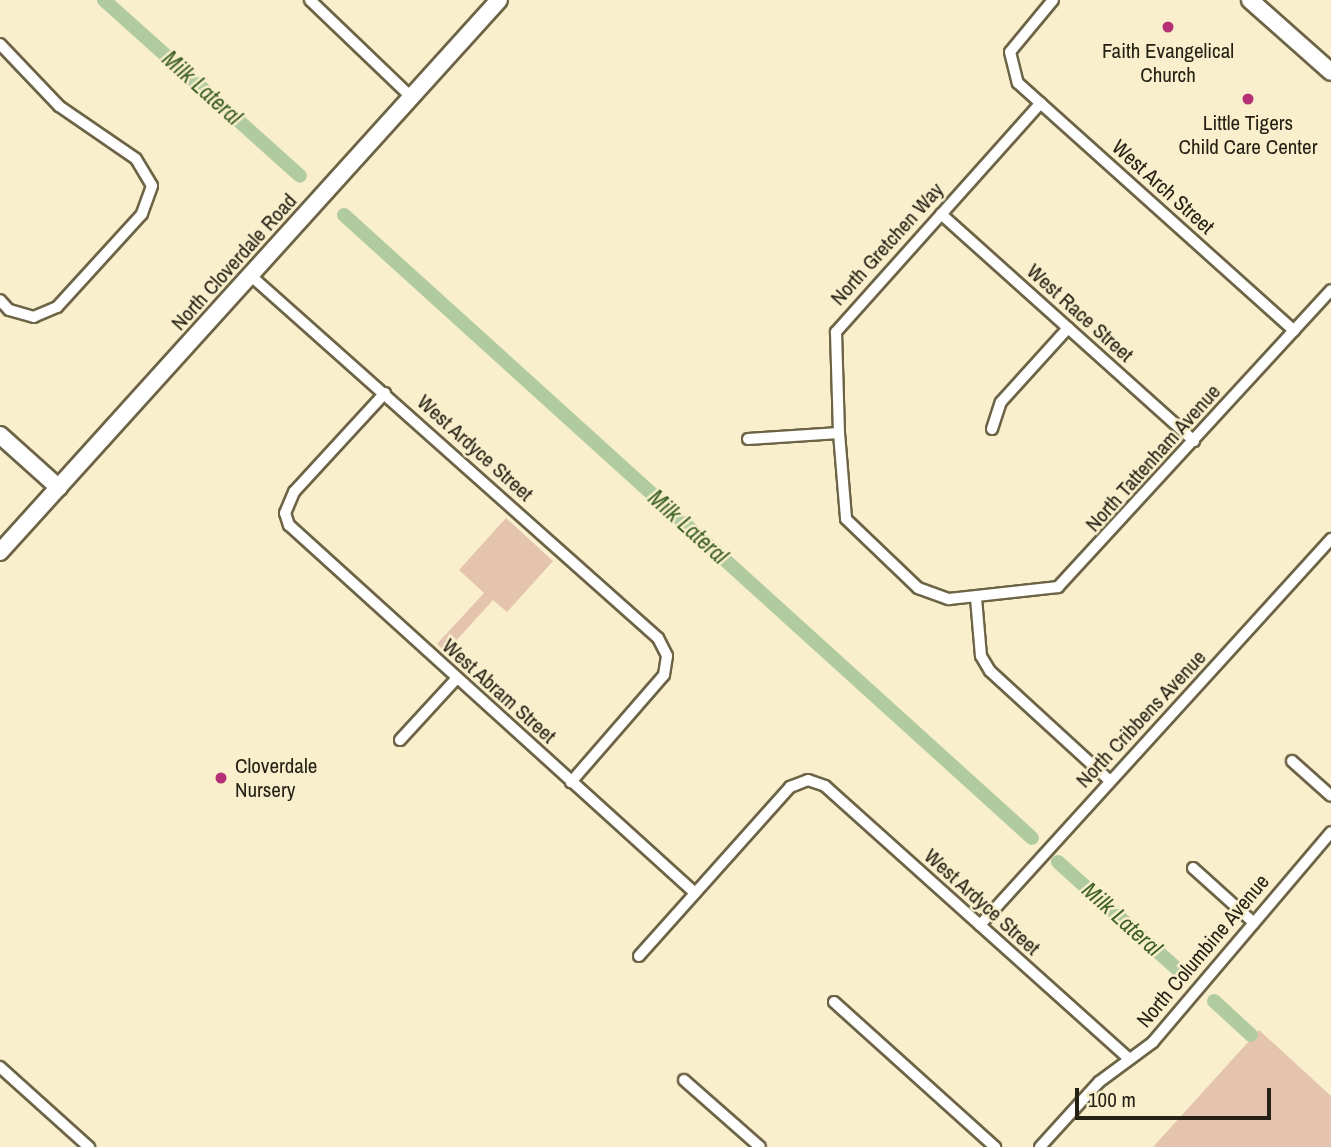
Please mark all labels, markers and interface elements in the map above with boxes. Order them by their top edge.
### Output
marker: Faith Evangelical Church [1160,19,1176,35]
place label: Faith Evangelical Church [1102,38,1234,88]
water label: Milk Lateral [157,45,247,131]
marker: Little Tigers Child Care Center [1240,91,1256,107]
place label: Little Tigers Child Care Center [1179,110,1317,160]
street label: West Arch Street [1106,134,1220,240]
street label: North Gretchen Way [825,177,949,311]
street label: North Cloverdale Road [166,188,302,336]
street label: West Race Street [1022,259,1138,367]
street label: North Tattenham Avenue [1080,379,1226,537]
street label: West Ardyce Street [412,389,538,507]
water label: Milk Lateral [643,484,733,570]
street label: West Abram Street [437,633,561,749]
street label: North Cribbens Avenue [1071,645,1211,793]
place label: Cloverdale Nursery [235,753,317,803]
marker: Cloverdale Nursery [213,770,229,786]
street label: West Ardyce Street [919,843,1045,961]
street label: North Columbine Avenue [1131,869,1275,1033]
water label: Milk Lateral [1077,876,1167,962]
scale bar [1079,1074,1275,1118]
text: 100 m [1088,1085,1136,1114]

